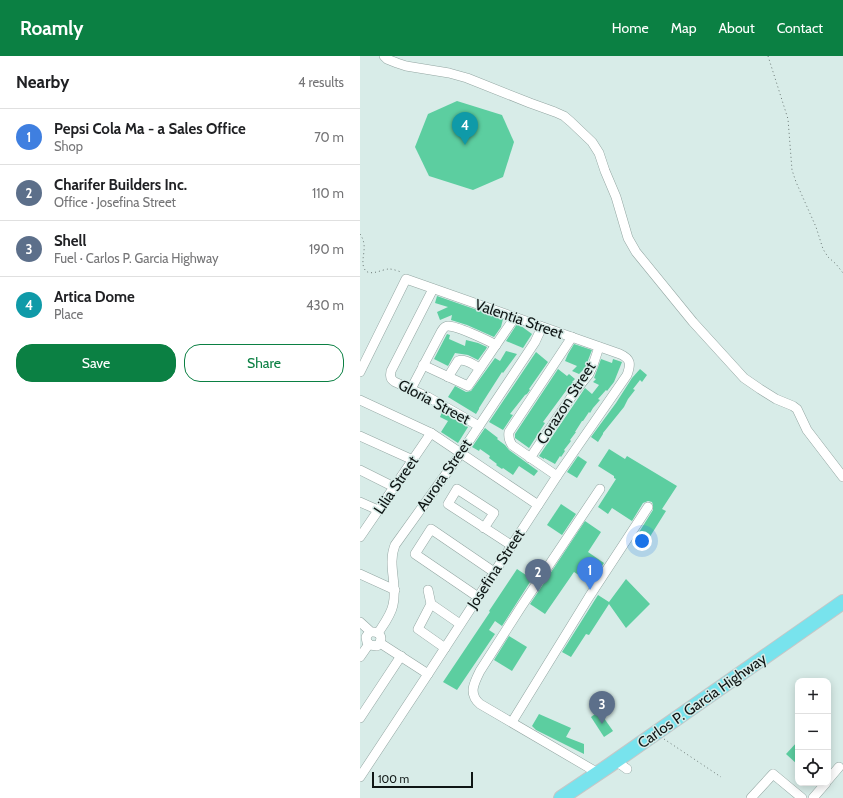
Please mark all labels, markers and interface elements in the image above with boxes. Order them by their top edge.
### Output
text: Roamly [20,17,83,40]
text: Home [612,19,649,37]
text: Map [671,19,696,37]
text: About [718,19,755,37]
text: Contact [777,19,823,37]
text: Nearby [16,72,69,92]
text: 4 results [298,74,344,90]
pin: 4 [452,112,478,145]
text: Pepsi Cola Ma - a Sales Office [54,120,246,138]
text: 1 [27,129,31,145]
text: 70 m [314,129,344,145]
text: Shop [54,138,83,154]
text: Charifer Builders Inc. [54,176,187,194]
text: 2 [26,185,32,201]
text: 110 m [312,185,344,201]
text: Office · Josefina Street [54,194,176,210]
text: Shell [54,232,87,250]
text: 3 [25,241,33,257]
text: 190 m [309,241,344,257]
text: Fuel · Carlos P. Garcia Highway [54,250,219,266]
text: Artica Dome [54,288,135,306]
street label: Valentia Street [472,295,566,343]
text: 4 [25,297,33,313]
text: 430 m [306,297,344,313]
text: Place [54,306,83,322]
button: Save [16,344,176,382]
button: Share [184,344,344,382]
street label: Corazon Street [533,358,599,448]
street label: Gloria Street [395,376,473,428]
street label: Aurora Street [413,436,475,514]
street label: Lilia Street [370,452,422,518]
street label: Josefina Street [463,526,528,613]
your location [632,531,652,551]
pin: 1 [577,557,603,590]
pin: 2 [525,559,551,592]
street label: Carlos P. Garcia Highway [634,649,770,752]
map controls [795,678,831,786]
button: + [795,678,831,714]
pin: 3 [589,691,615,724]
button: − [795,714,831,750]
button: locate [795,750,831,786]
scale bar [372,770,473,789]
text: 100 m [378,772,409,786]

